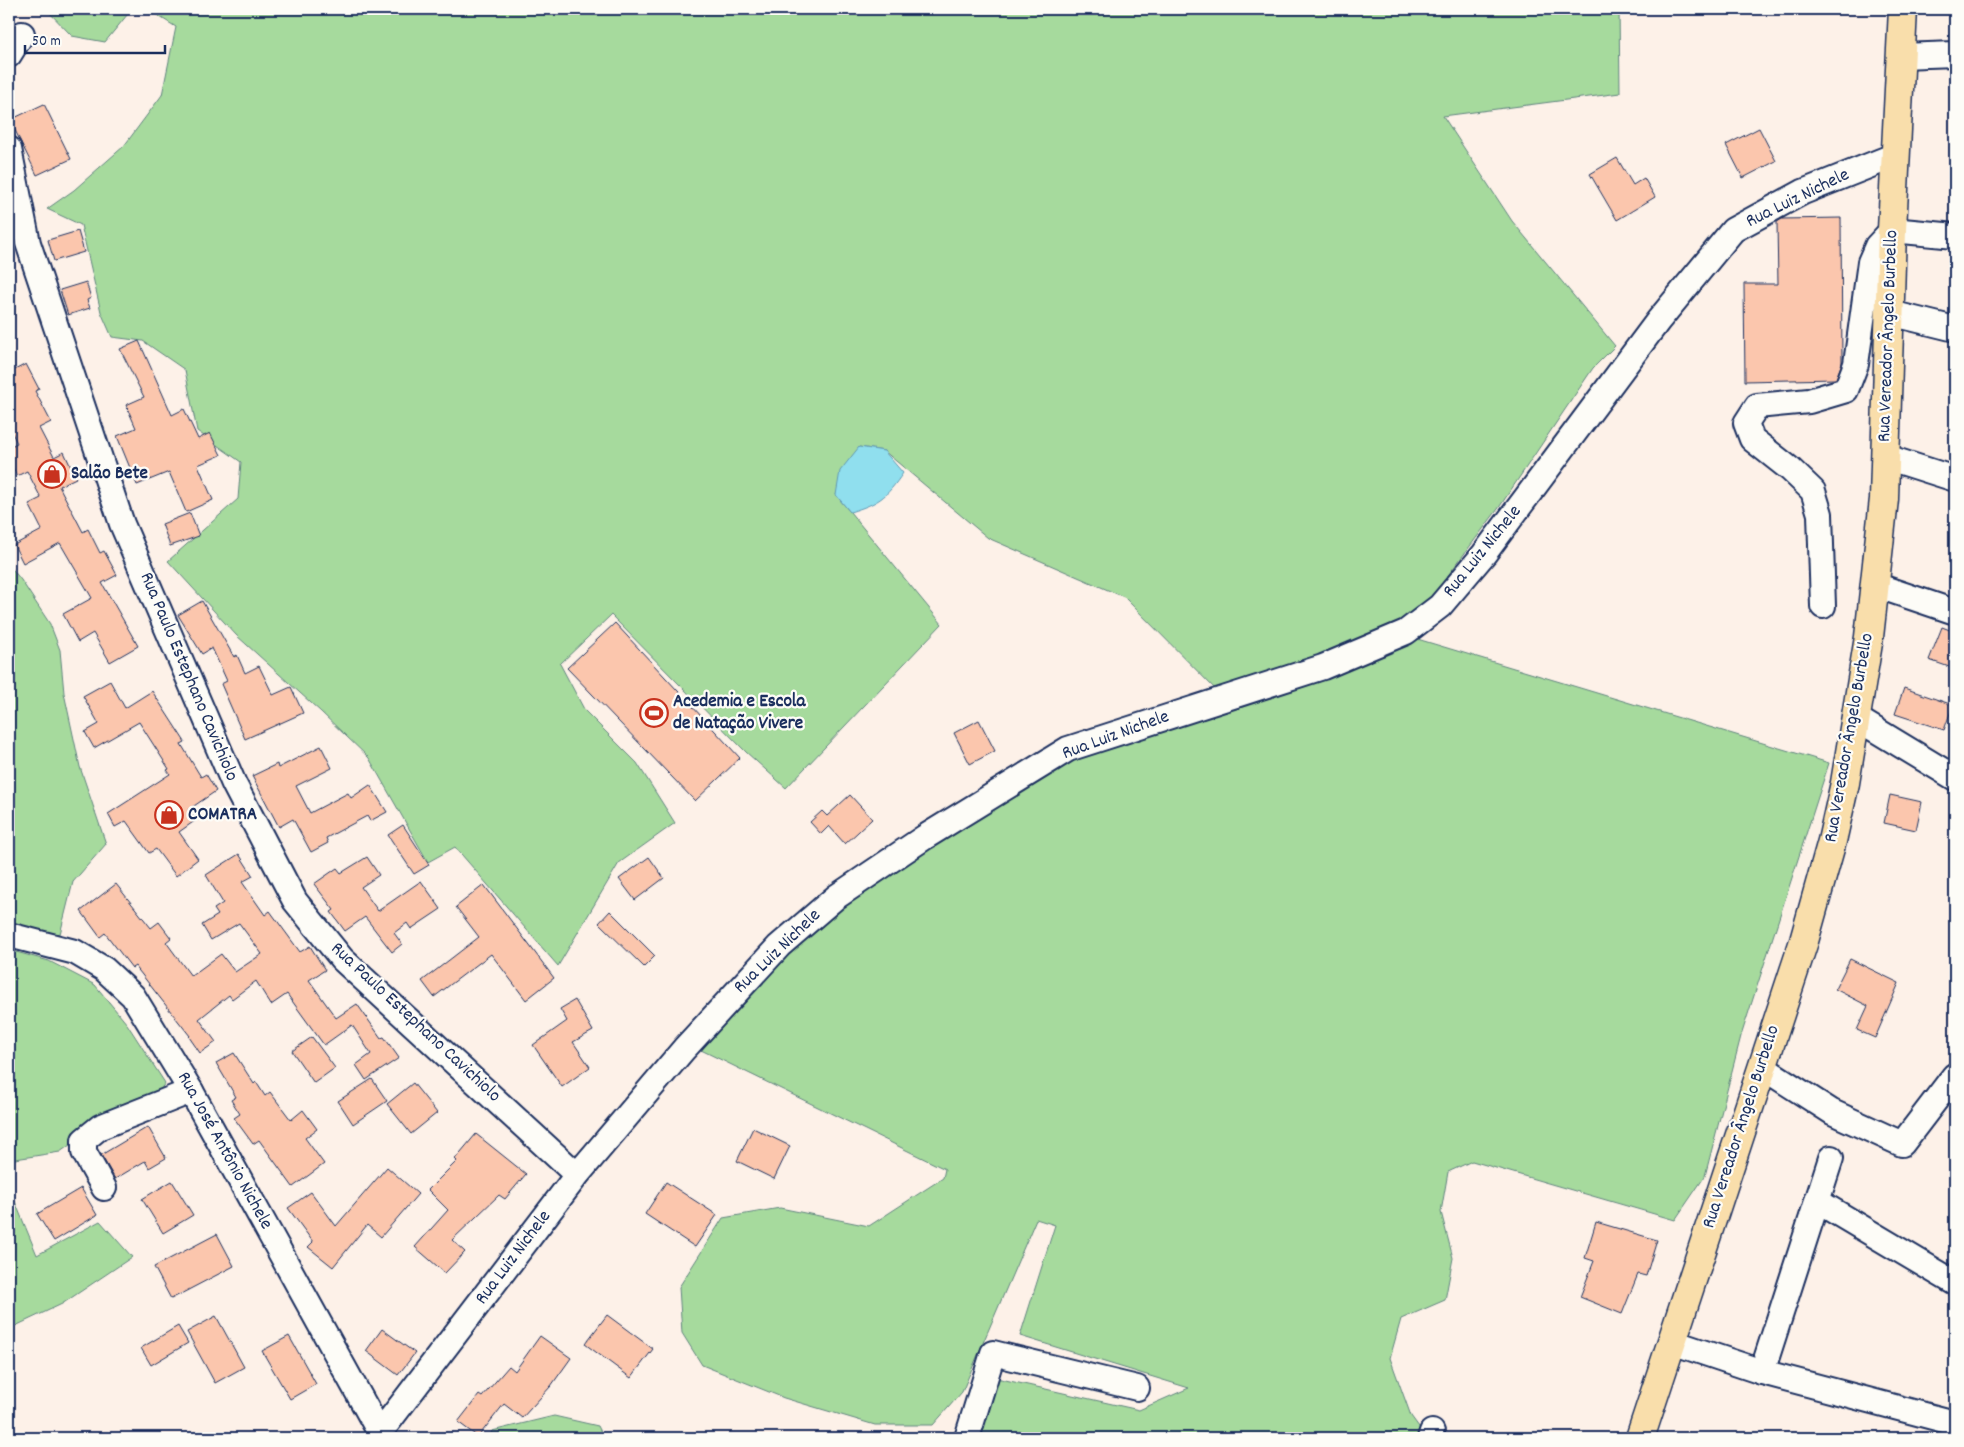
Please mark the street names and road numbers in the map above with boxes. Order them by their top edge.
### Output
street label: Rua Luiz Nichele [1742,162,1854,236]
street label: Rua Vereador Ângelo Burbello [1872,229,1906,443]
street label: Rua Luiz Nichele [1437,500,1529,604]
street label: Rua Paulo Estephano Cavichiolo [132,568,244,786]
street label: Rua Vereador Ângelo Burbello [1818,631,1882,845]
street label: Rua Luiz Nichele [1059,704,1173,768]
street label: Rua Luiz Nichele [728,903,828,1001]
street label: Rua Paulo Estephano Cavichiolo [324,937,506,1109]
street label: Rua Vereador Ângelo Burbello [1696,1022,1788,1232]
street label: Rua José Antônio Nichele [169,1067,279,1235]
street label: Rua Luiz Nichele [469,1205,559,1311]

